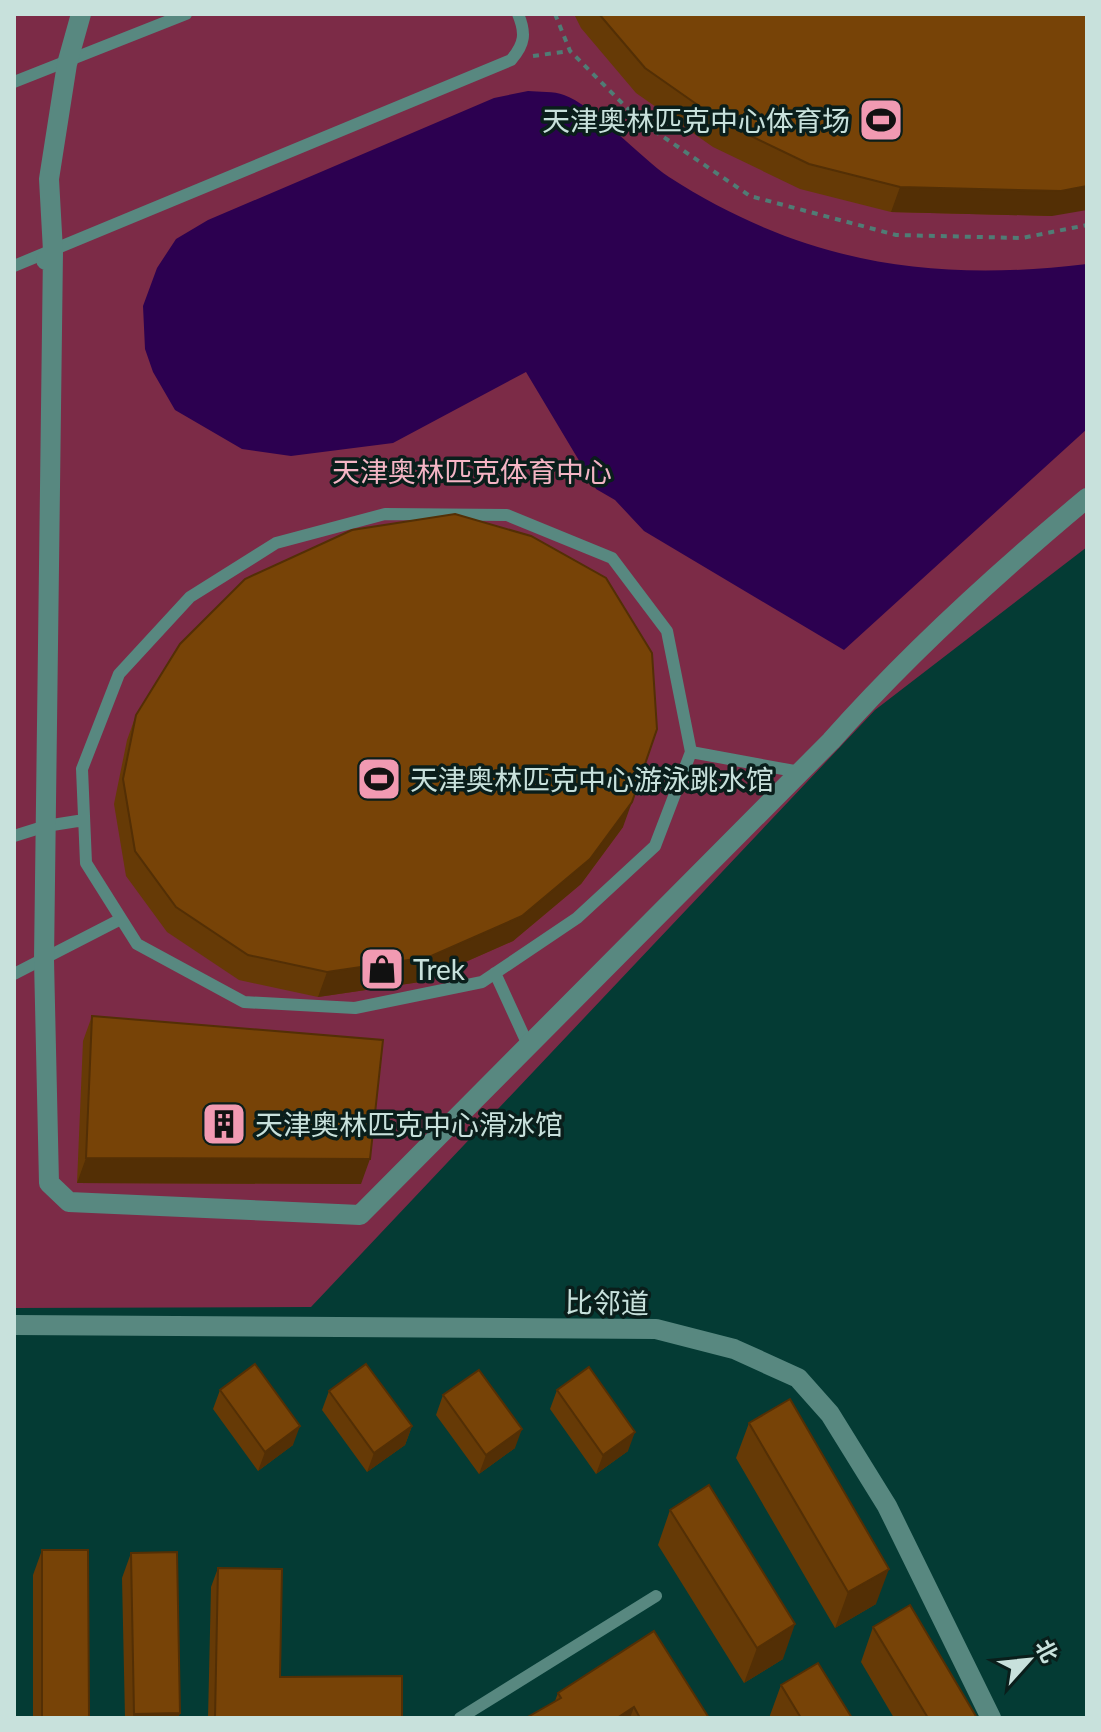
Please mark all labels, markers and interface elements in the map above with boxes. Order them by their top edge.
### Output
sports icon: 天津奥林匹克中心体育场 [857,96,905,144]
place label: 天津奥林匹克中心体育场 [542,103,850,137]
park label: 天津奥林匹克体育中心 [332,454,612,488]
sports icon: 天津奥林匹克中心游泳跳水馆 [355,755,403,803]
place label: 天津奥林匹克中心游泳跳水馆 [410,762,774,796]
shop icon: Trek [358,945,406,993]
place label: Trek [413,952,466,986]
building icon: 天津奥林匹克中心滑冰馆 [200,1100,248,1148]
place label: 天津奥林匹克中心滑冰馆 [255,1107,563,1141]
street label: 比邻道 [565,1284,649,1320]
north arrow [989,1620,1069,1700]
text: 北 [1030,1635,1064,1667]

